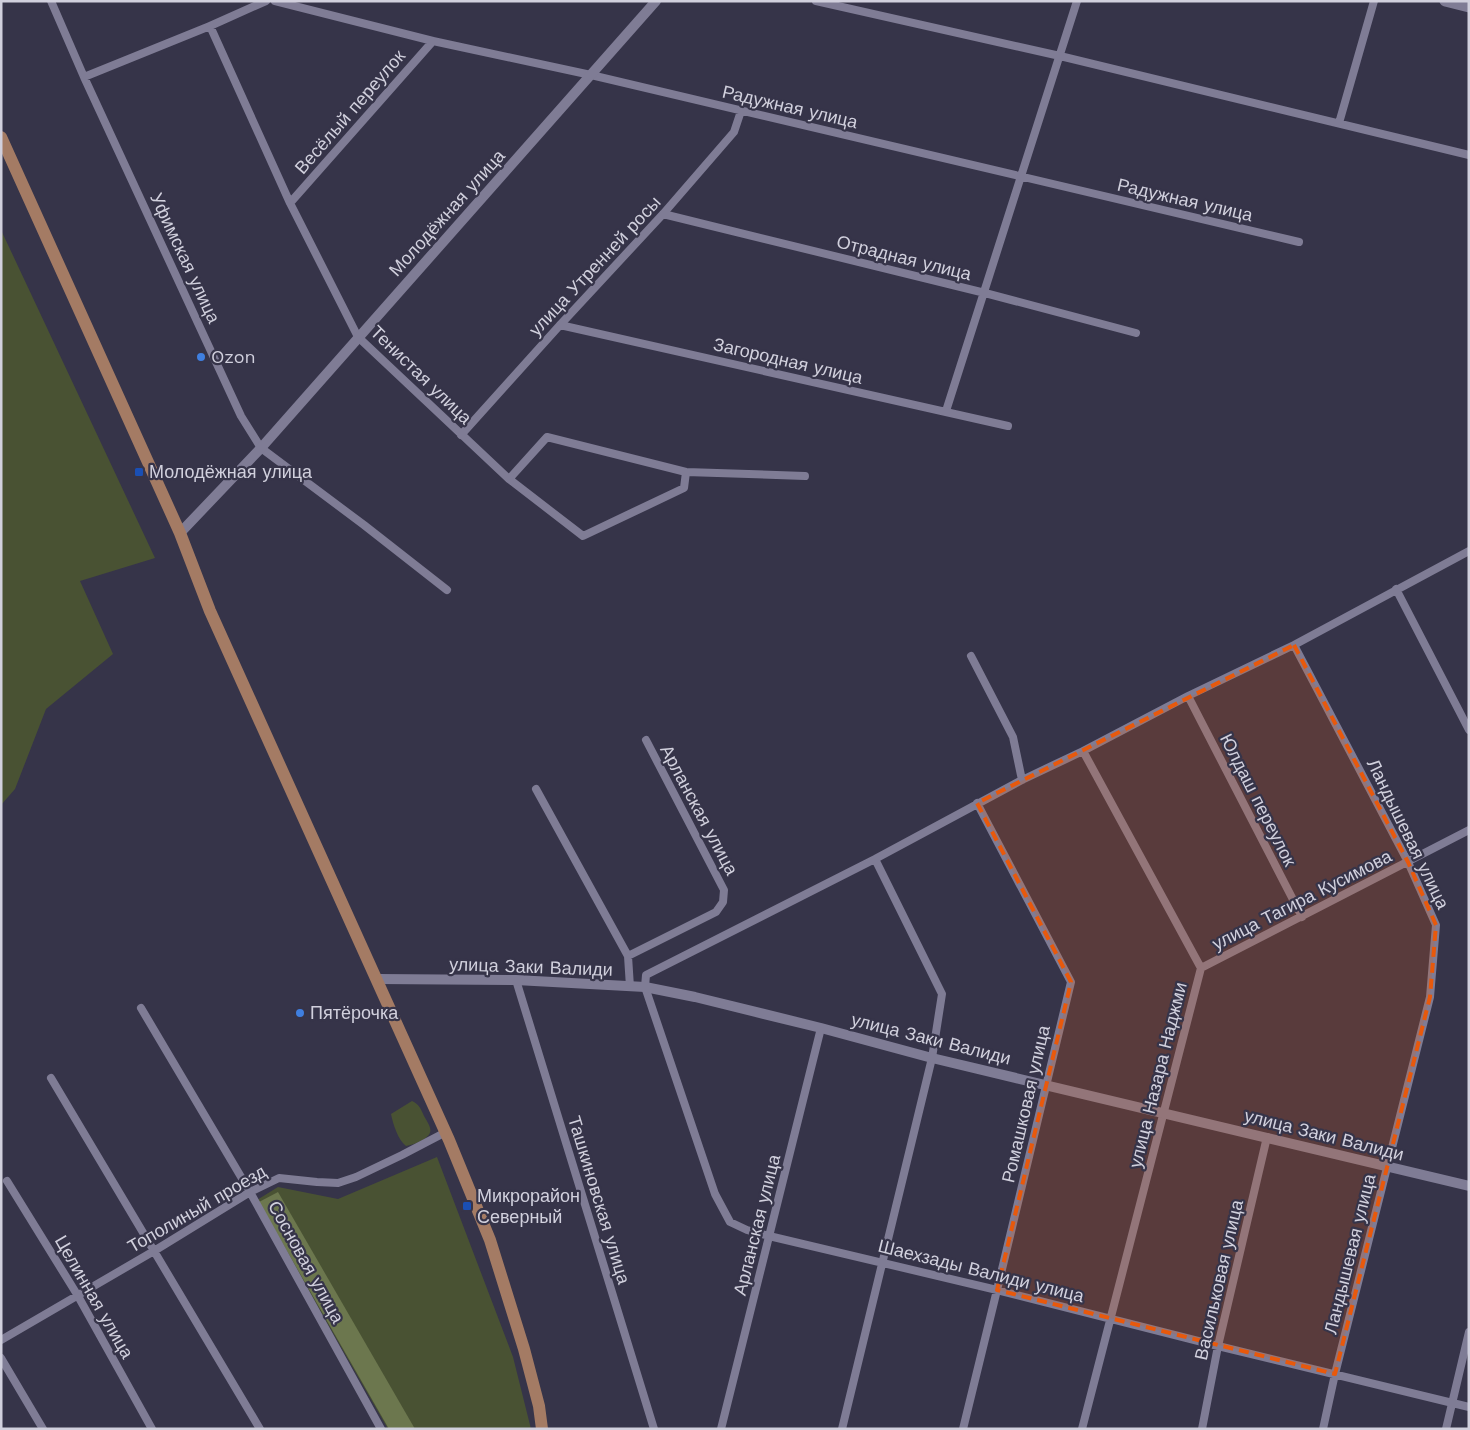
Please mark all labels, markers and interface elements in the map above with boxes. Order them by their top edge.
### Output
street label: Весёлый переулок [290,45,409,178]
street label: Радужная улица [720,81,861,133]
street label: Молодёжная улица [384,144,510,280]
street label: Радужная улица [1115,174,1256,226]
street label: Уфимская улица [146,189,225,327]
street label: улица Утренней росы [524,191,665,340]
street label: Отрадная улица [835,231,975,285]
street label: Тенистая улица [366,321,477,429]
street label: Загородная улица [711,333,866,388]
place label: Ozon [211,346,256,367]
marker: Ozon [195,351,207,363]
place label: Молодёжная улица [149,461,313,482]
marker: Молодёжная улица [133,466,145,478]
street label: Юлдаш переулок [1216,730,1301,870]
street label: Арланская улица [656,741,743,879]
street label: Ландышевая улица [1363,755,1454,913]
street label: улица Тагира Кусимова [1208,845,1396,954]
street label: улица Заки Валиди [449,953,613,980]
street label: улица Назара Наджми [1124,980,1191,1170]
place label: Пятёрочка [310,1002,399,1023]
marker: Пятёрочка [294,1007,306,1019]
street label: улица Заки Валиди [849,1009,1013,1069]
street label: Ромашковая улица [997,1022,1054,1185]
street label: улица Заки Валиди [1242,1105,1406,1165]
street label: Ташкиновская улица [564,1113,635,1287]
street label: Арланская улица [729,1151,784,1298]
street label: Тополиный проезд [124,1160,270,1257]
street label: Ландышевая улица [1319,1171,1380,1336]
place label: Микрорайон Северный [477,1185,580,1227]
street label: Сосновая улица [264,1197,349,1327]
street label: Васильковая улица [1190,1197,1247,1362]
marker: Микрорайон Северный [461,1200,473,1212]
street label: Целинная улица [51,1232,139,1363]
street label: Шаехзады Валиди улица [876,1235,1087,1307]

